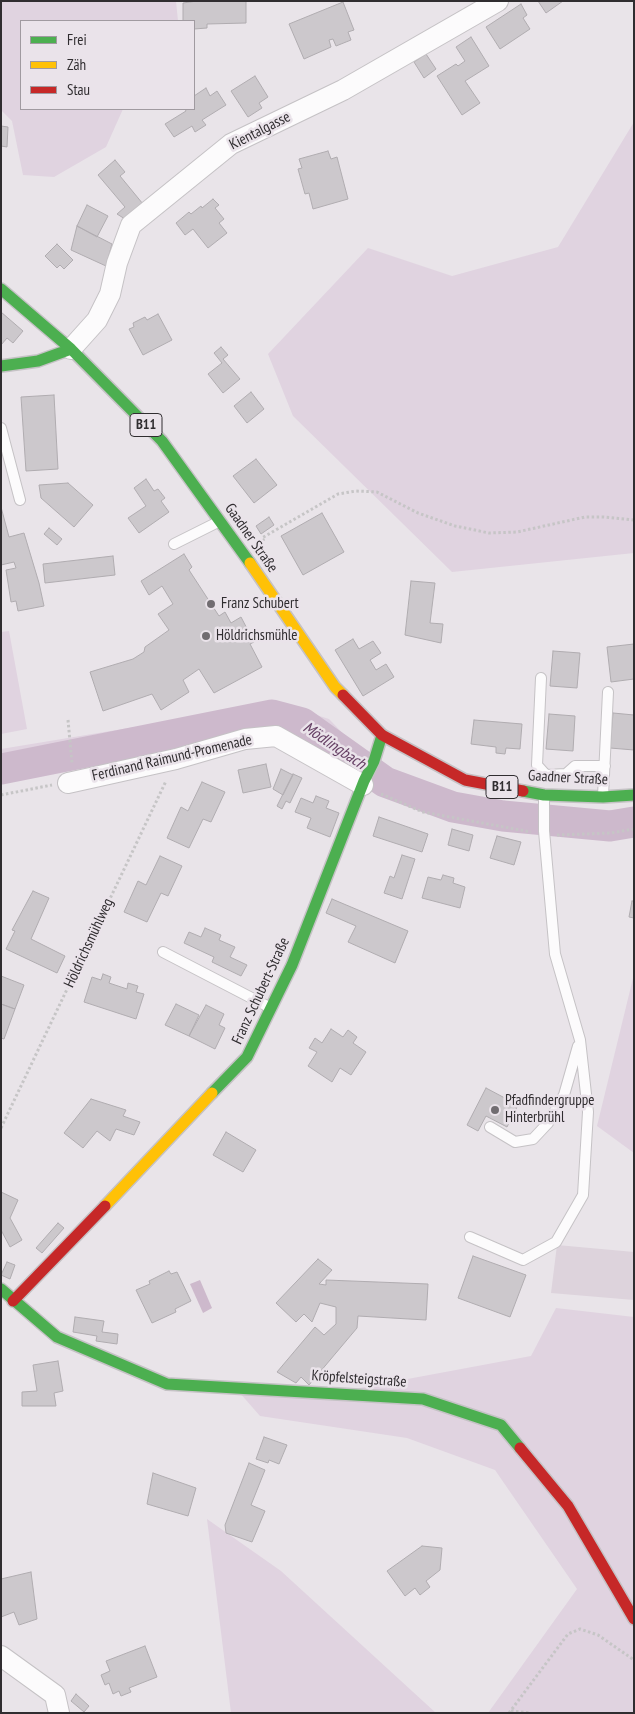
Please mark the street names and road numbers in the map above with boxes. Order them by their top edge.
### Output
street label: Kientalgasse [227,108,293,154]
road number: B11 [130,414,162,436]
street label: Gaadner Straße [221,500,281,576]
street label: Ferdinand Raimund-Promenade [90,731,254,785]
street label: Gaadner Straße [528,767,608,789]
road number: B11 [486,776,518,799]
street label: Höldrichsmühlweg [60,895,118,991]
street label: Franz Schubert-Straße [228,935,294,1047]
street label: Kröpfelsteigstraße [311,1367,407,1391]

